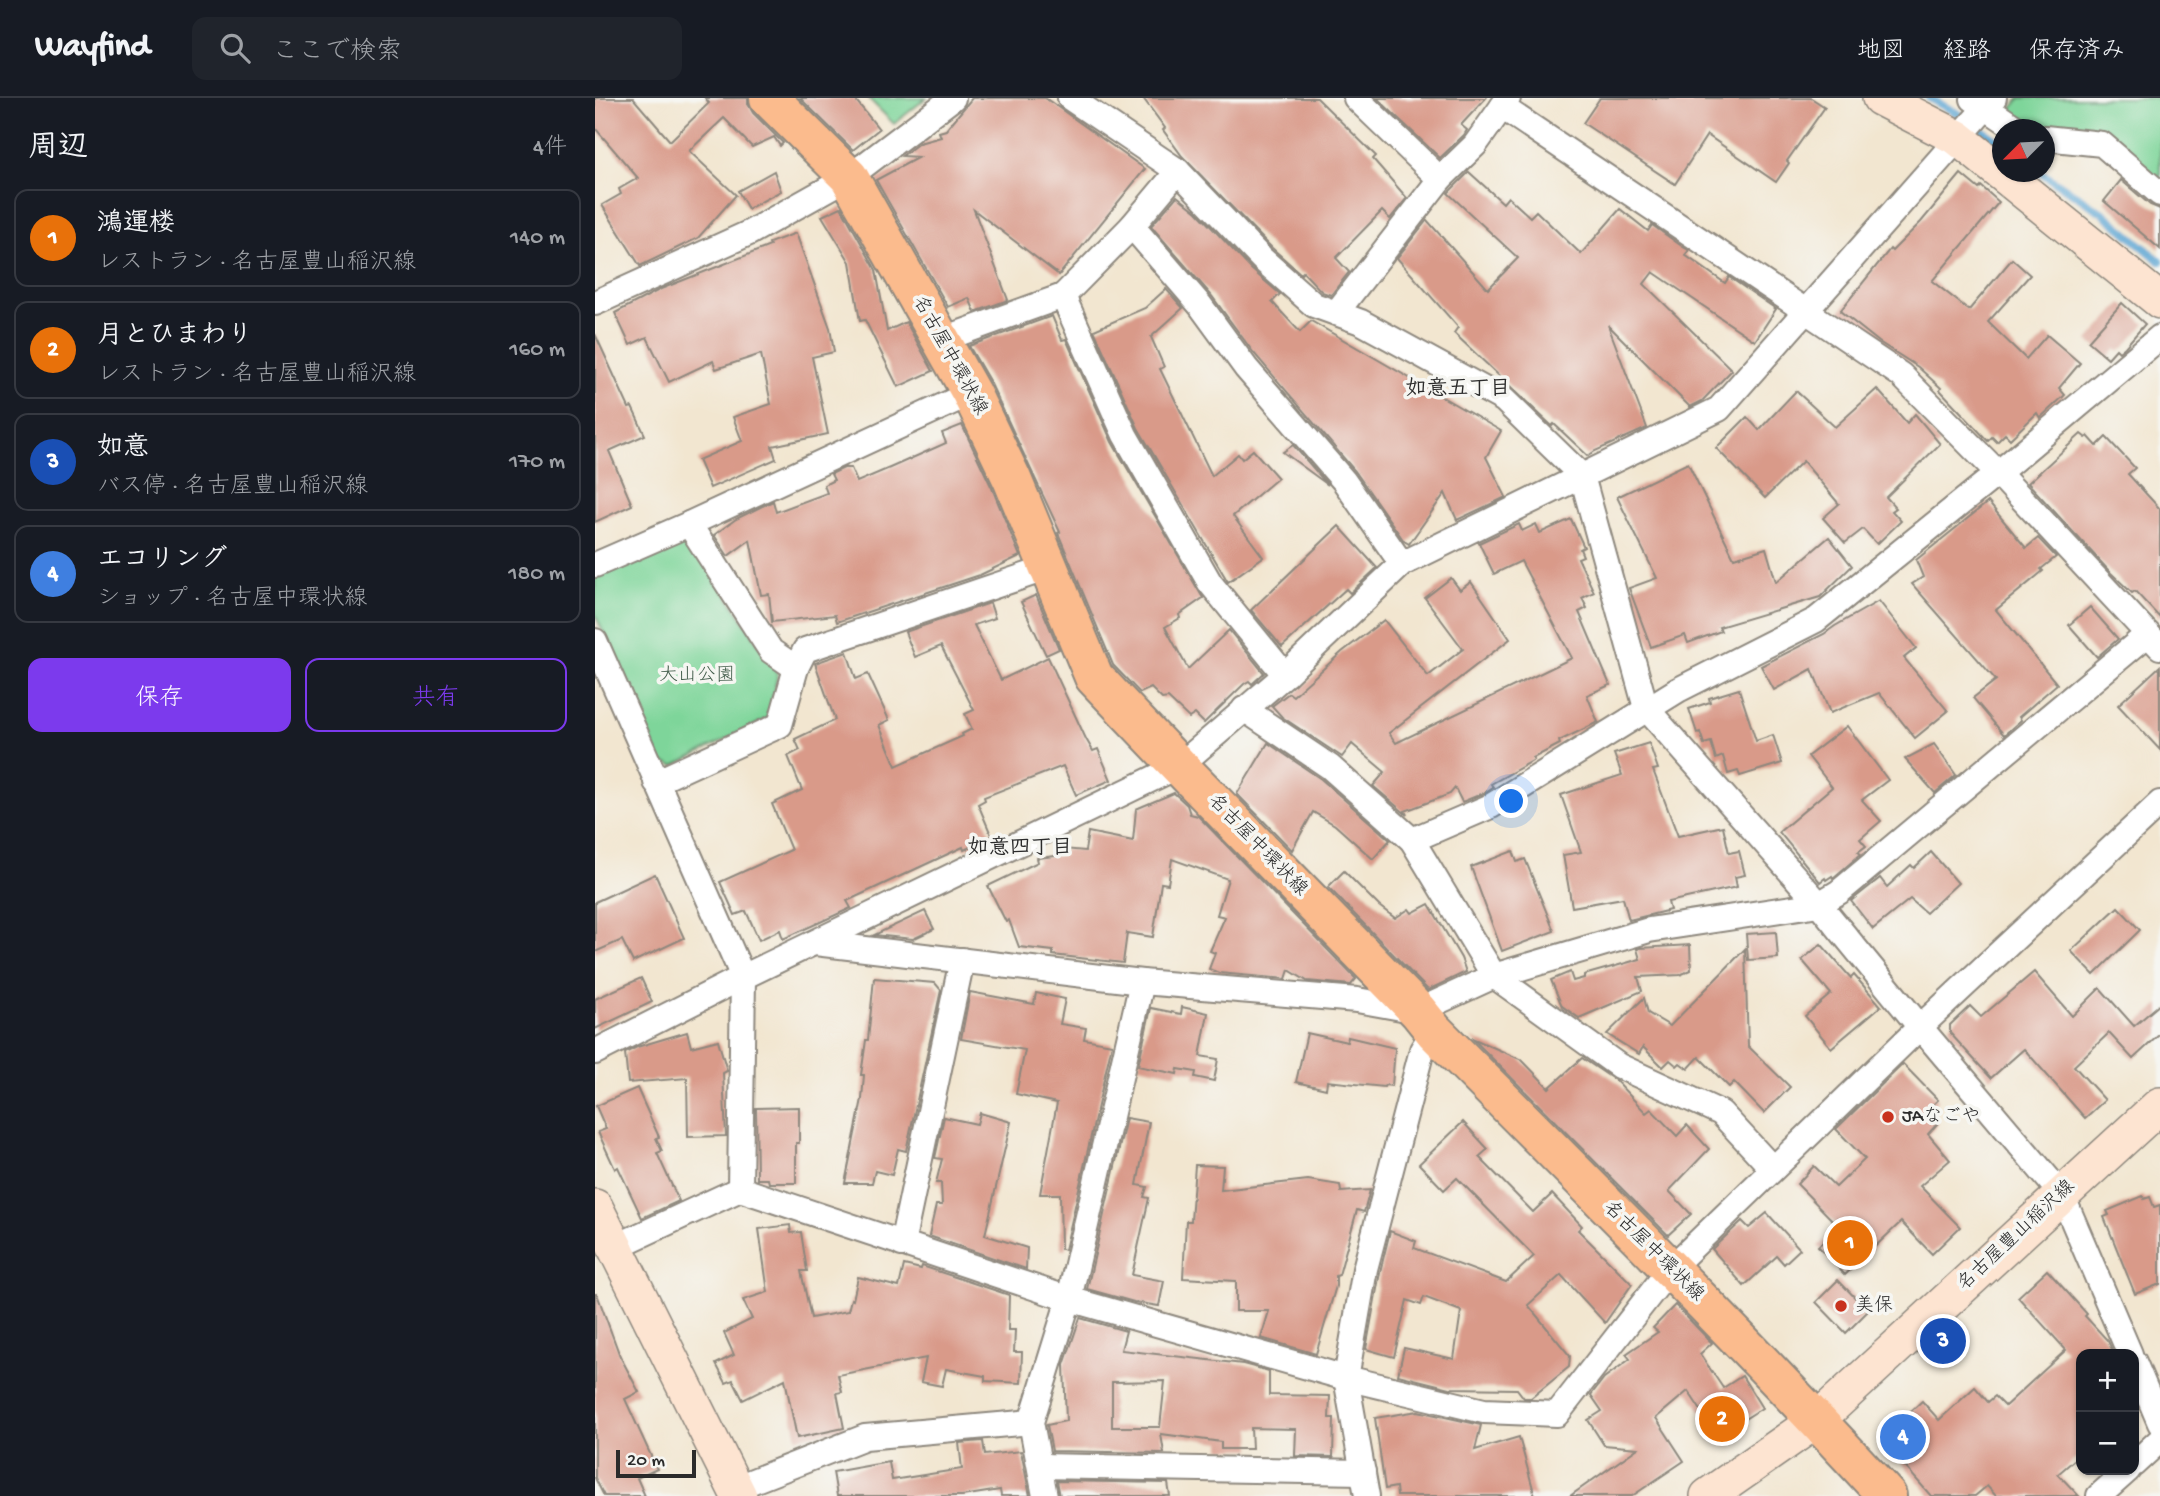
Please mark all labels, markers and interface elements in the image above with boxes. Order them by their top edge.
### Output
search box [192,17,682,80]
text: Wayfind [35,29,150,67]
icon: search [216,29,254,67]
text: ここで検索 [272,38,402,69]
text: 地図 [1857,38,1905,67]
text: 経路 [1943,38,1991,67]
text: 保存済み [2029,38,2125,67]
north arrow [1992,119,2055,182]
text: 周辺 [28,132,88,167]
text: 4件 [533,135,567,162]
text: 鴻運楼 [97,210,175,241]
text: 1 [48,225,58,252]
text: 140 m [510,225,565,252]
text: レストラン · 名古屋豊山稲沢線 [97,250,416,277]
street label: 名古屋中環状線 [907,292,992,420]
text: 月とひまわり [97,322,253,353]
text: 2 [47,337,59,364]
text: 160 m [509,337,565,364]
text: レストラン · 名古屋豊山稲沢線 [97,362,416,389]
district label: 如意五丁目 [1406,376,1511,403]
text: 如意 [97,434,149,465]
text: 3 [47,449,59,476]
text: 170 m [509,449,565,476]
text: バス停 · 名古屋豊山稲沢線 [97,474,368,501]
text: エコリング [97,546,227,577]
text: 4 [48,561,58,588]
text: 180 m [508,561,565,588]
text: ショップ · 名古屋中環状線 [97,586,367,613]
button: 保存 [28,658,291,732]
button: 共有 [305,658,567,732]
park label: 大山公園 [659,665,735,688]
your location [1494,784,1528,818]
street label: 名古屋中環状線 [1203,789,1312,902]
district label: 如意四丁目 [968,835,1073,862]
place label: JAなごや [1902,1106,1980,1129]
marker: JAなごや [1880,1109,1896,1125]
street label: 名古屋豊山稲沢線 [1953,1175,2080,1296]
street label: 名古屋中環状線 [1598,1196,1709,1307]
pin: 1 [1827,1217,1873,1269]
place label: 美保 [1855,1294,1893,1318]
marker: 美保 [1833,1298,1849,1314]
pin: 3 [1920,1315,1966,1367]
map controls [2076,1349,2139,1475]
button: + [2076,1349,2139,1412]
pin: 2 [1699,1393,1745,1445]
pin: 4 [1880,1411,1926,1463]
button: − [2076,1412,2139,1475]
scale bar [616,1447,697,1479]
text: 20 m [627,1450,665,1473]

